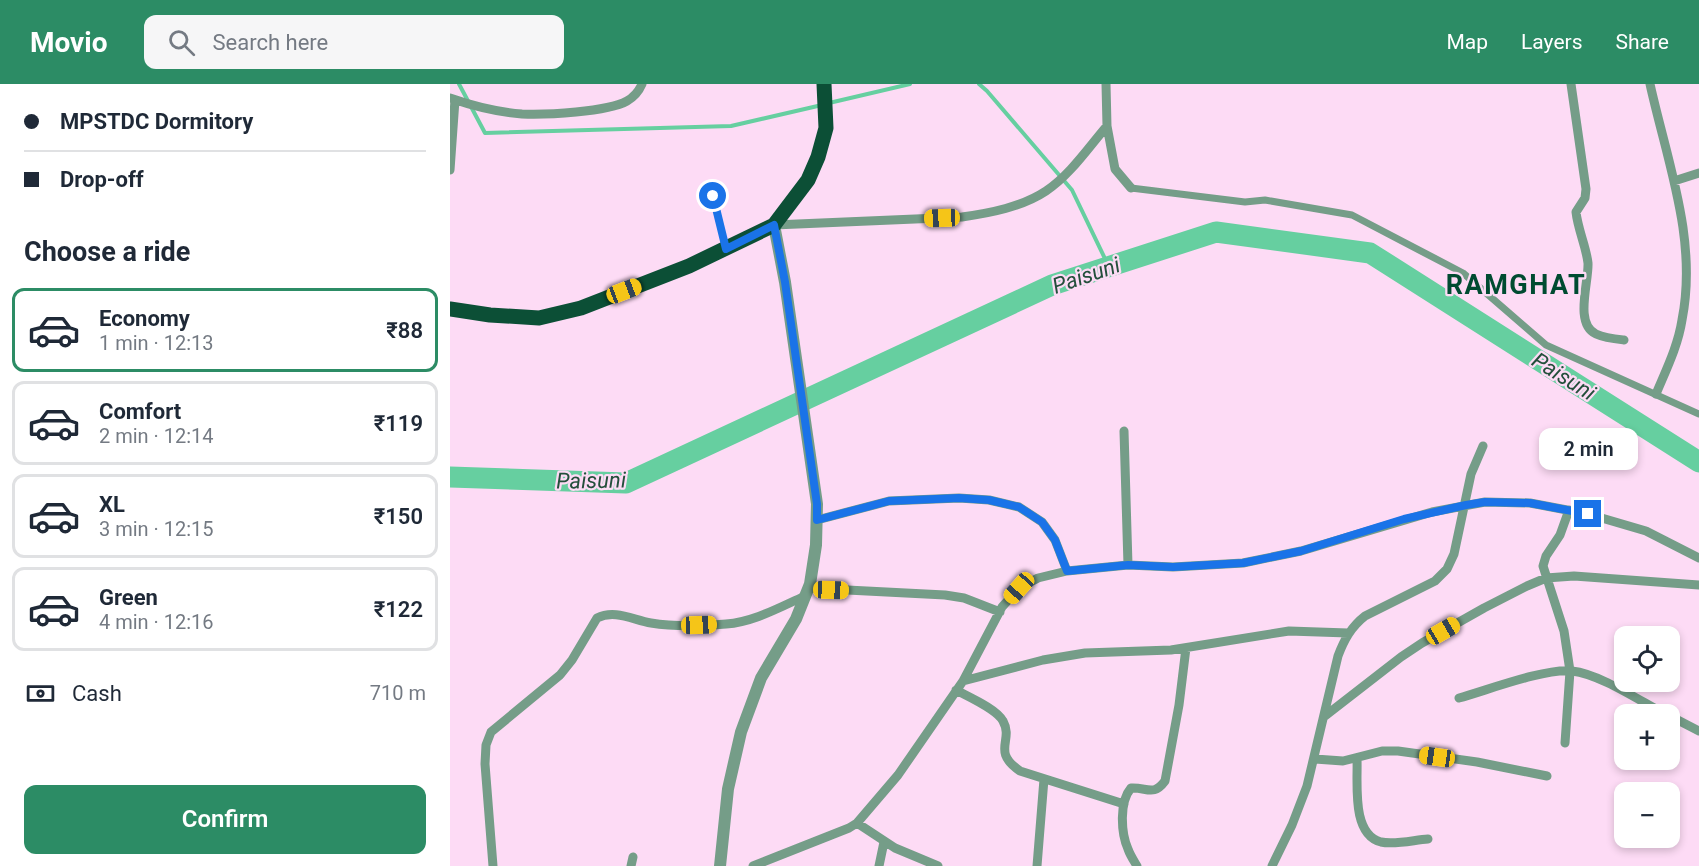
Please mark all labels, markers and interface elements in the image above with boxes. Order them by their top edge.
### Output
search box [144,15,564,69]
text: Movio [30,26,108,59]
icon: search [165,26,198,59]
text: Search here [213,30,328,55]
text: Map [1446,30,1488,54]
text: Layers [1521,30,1582,54]
text: Share [1615,30,1669,54]
text: MPSTDC Dormitory [60,109,253,134]
text: Drop-off [60,167,144,192]
route start [699,182,726,209]
car [924,208,960,228]
text: Choose a ride [24,236,190,268]
water label: Paisuni [1049,252,1124,299]
district label: RAMGHAT [1446,269,1586,301]
car [604,276,644,306]
icon: car [27,303,81,357]
text: Economy [99,306,190,331]
text: ₹88 [386,318,423,343]
text: 1 min · 12:13 [99,331,214,355]
water label: Paisuni [1527,347,1601,406]
icon: car [27,396,81,450]
text: Comfort [99,399,181,424]
text: ₹119 [374,411,423,436]
text: 2 min · 12:14 [99,424,214,448]
callout: 2 min [1538,427,1638,469]
text: 2 min [1563,437,1614,461]
water label: Paisuni [556,467,627,494]
icon: car [27,489,81,543]
text: XL [99,492,125,517]
route end [1574,500,1601,527]
text: ₹150 [374,504,423,529]
text: 3 min · 12:15 [99,517,214,541]
car [1000,569,1038,607]
car [813,580,849,600]
icon: car [27,582,81,636]
text: Green [99,585,158,610]
text: ₹122 [374,597,423,622]
text: 4 min · 12:16 [99,610,214,634]
car [1423,614,1463,648]
car [681,615,717,635]
map controls [1614,626,1680,848]
button: locate [1614,626,1680,692]
icon: cash [24,677,57,710]
text: Cash [72,681,122,706]
text: 710 m [370,681,426,705]
button: + [1614,704,1680,770]
car [1418,746,1456,768]
button: − [1614,782,1680,848]
button: Confirm [24,785,426,854]

